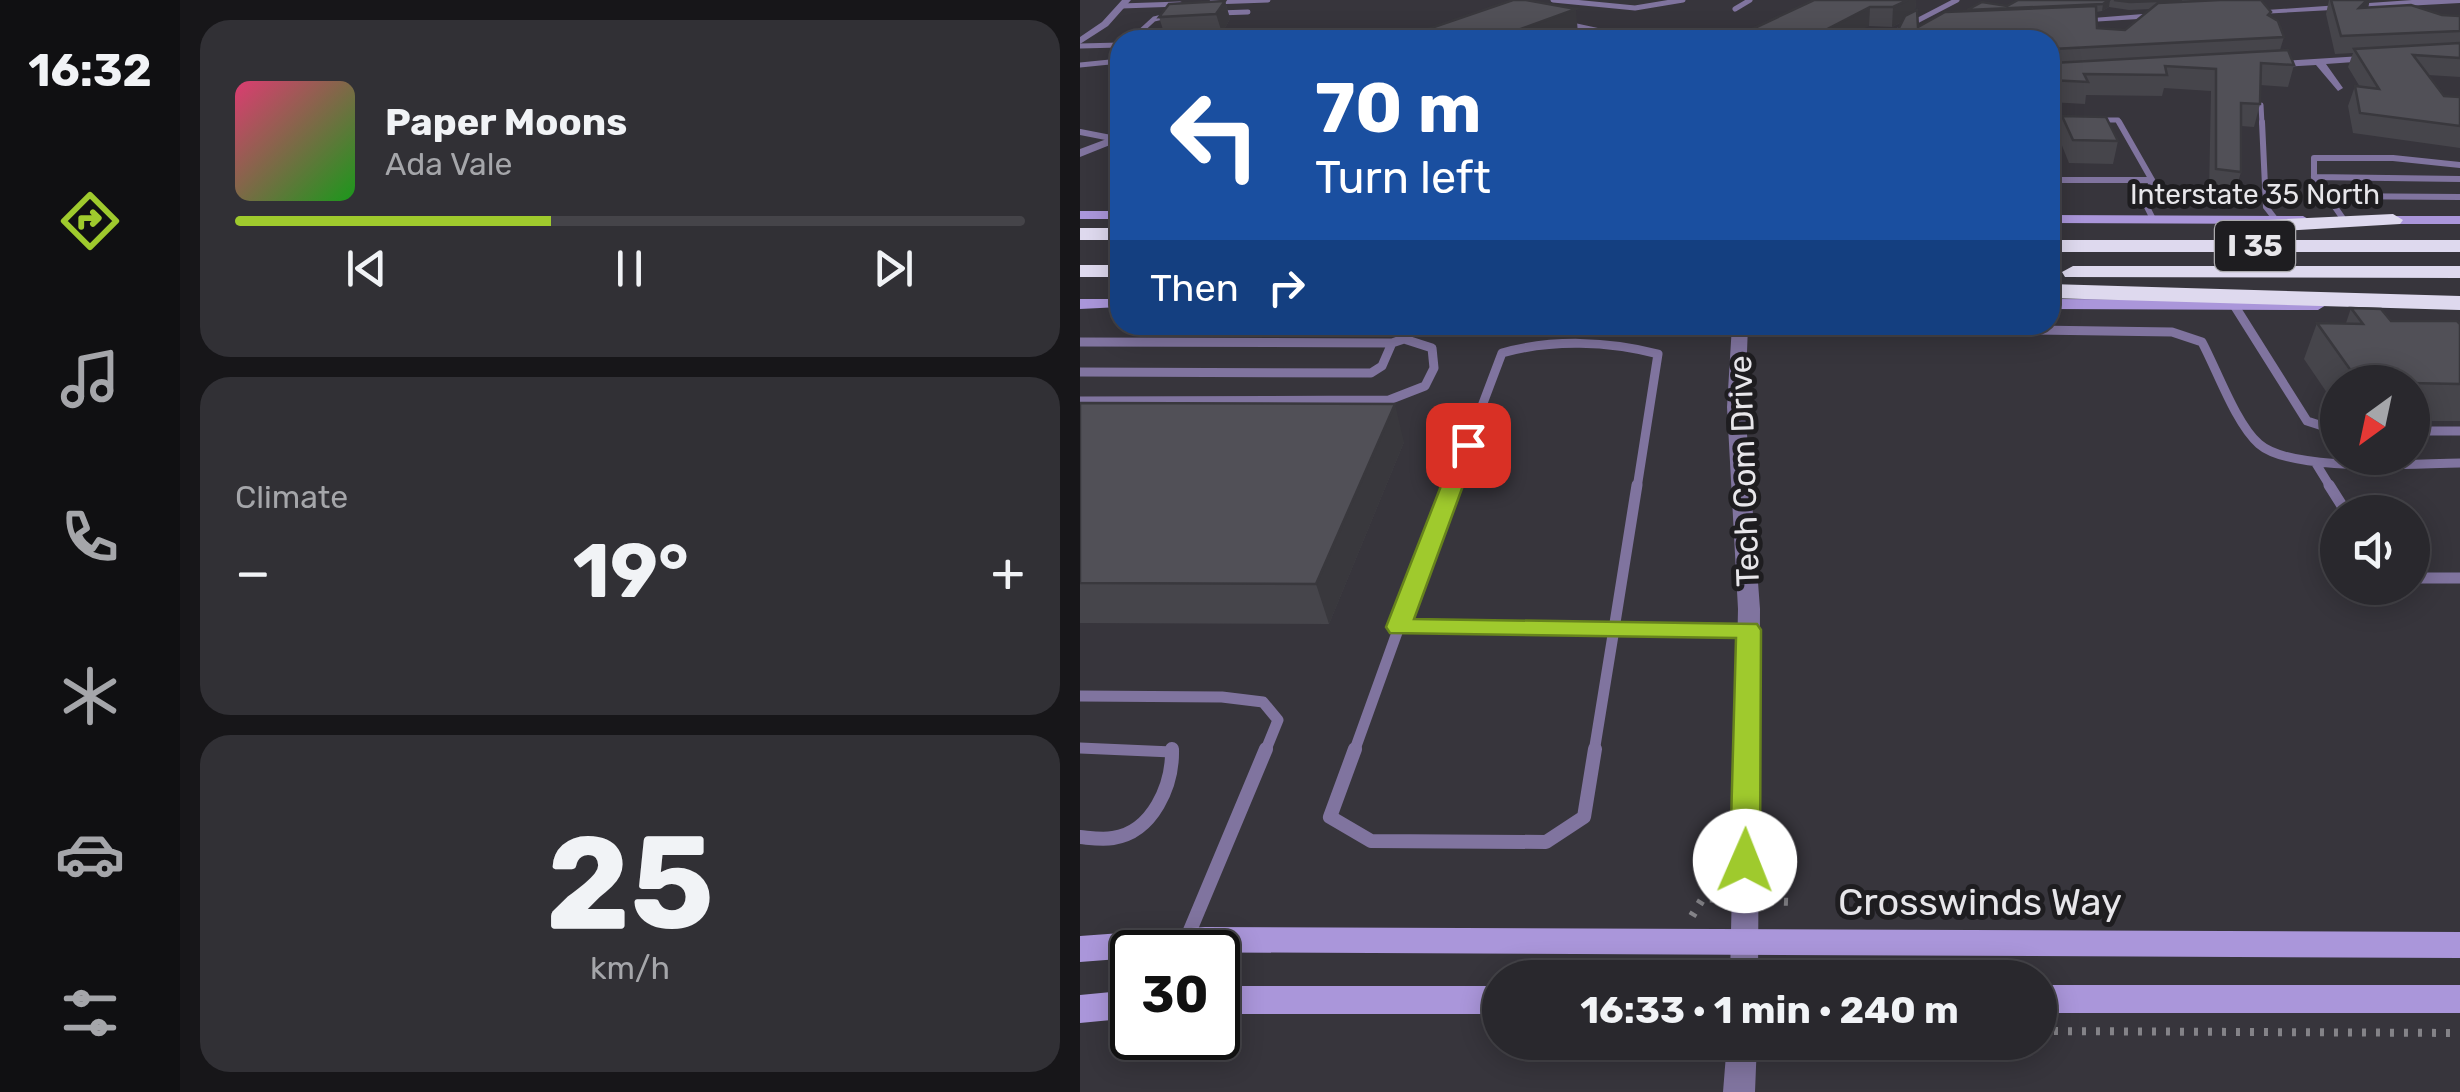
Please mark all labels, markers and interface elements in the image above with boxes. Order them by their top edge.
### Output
text: 16:32 [28,44,152,97]
text: 70 m [1315,67,1482,150]
icon: left [1150,70,1280,200]
text: Paper Moons [385,99,627,145]
text: Ada Vale [385,145,512,183]
text: Turn left [1315,151,1491,204]
street label: Interstate 35 North [2130,178,2380,211]
icon: directions [55,186,125,256]
road number: I 35 [2215,221,2295,271]
icon: previous [339,241,394,296]
icon: pause [602,241,657,296]
icon: next [866,241,921,296]
icon: right [1259,260,1314,315]
text: Then [1150,265,1239,311]
icon: music [55,344,125,414]
street label: Tech Com Drive [1721,355,1767,587]
north arrow [2320,365,2430,475]
map controls [2320,365,2430,605]
pin [1426,403,1511,488]
icon: arrive [1441,418,1496,473]
text: Climate [235,478,348,516]
button: sound [2320,495,2430,605]
icon: phone [55,502,125,572]
text: 19° [573,527,689,616]
text: − [235,540,271,605]
text: + [991,540,1025,605]
icon: climate [55,661,125,731]
text: 25 [546,806,714,961]
position arrow [1693,809,1797,913]
icon: car [55,819,125,889]
street label: Crosswinds Way [1838,879,2122,925]
speed limit sign: 30 [1110,930,1240,1060]
text: km/h [590,949,670,987]
icon: filters [55,978,125,1048]
text: 16:33 · 1 min · 240 m [1580,987,1959,1033]

